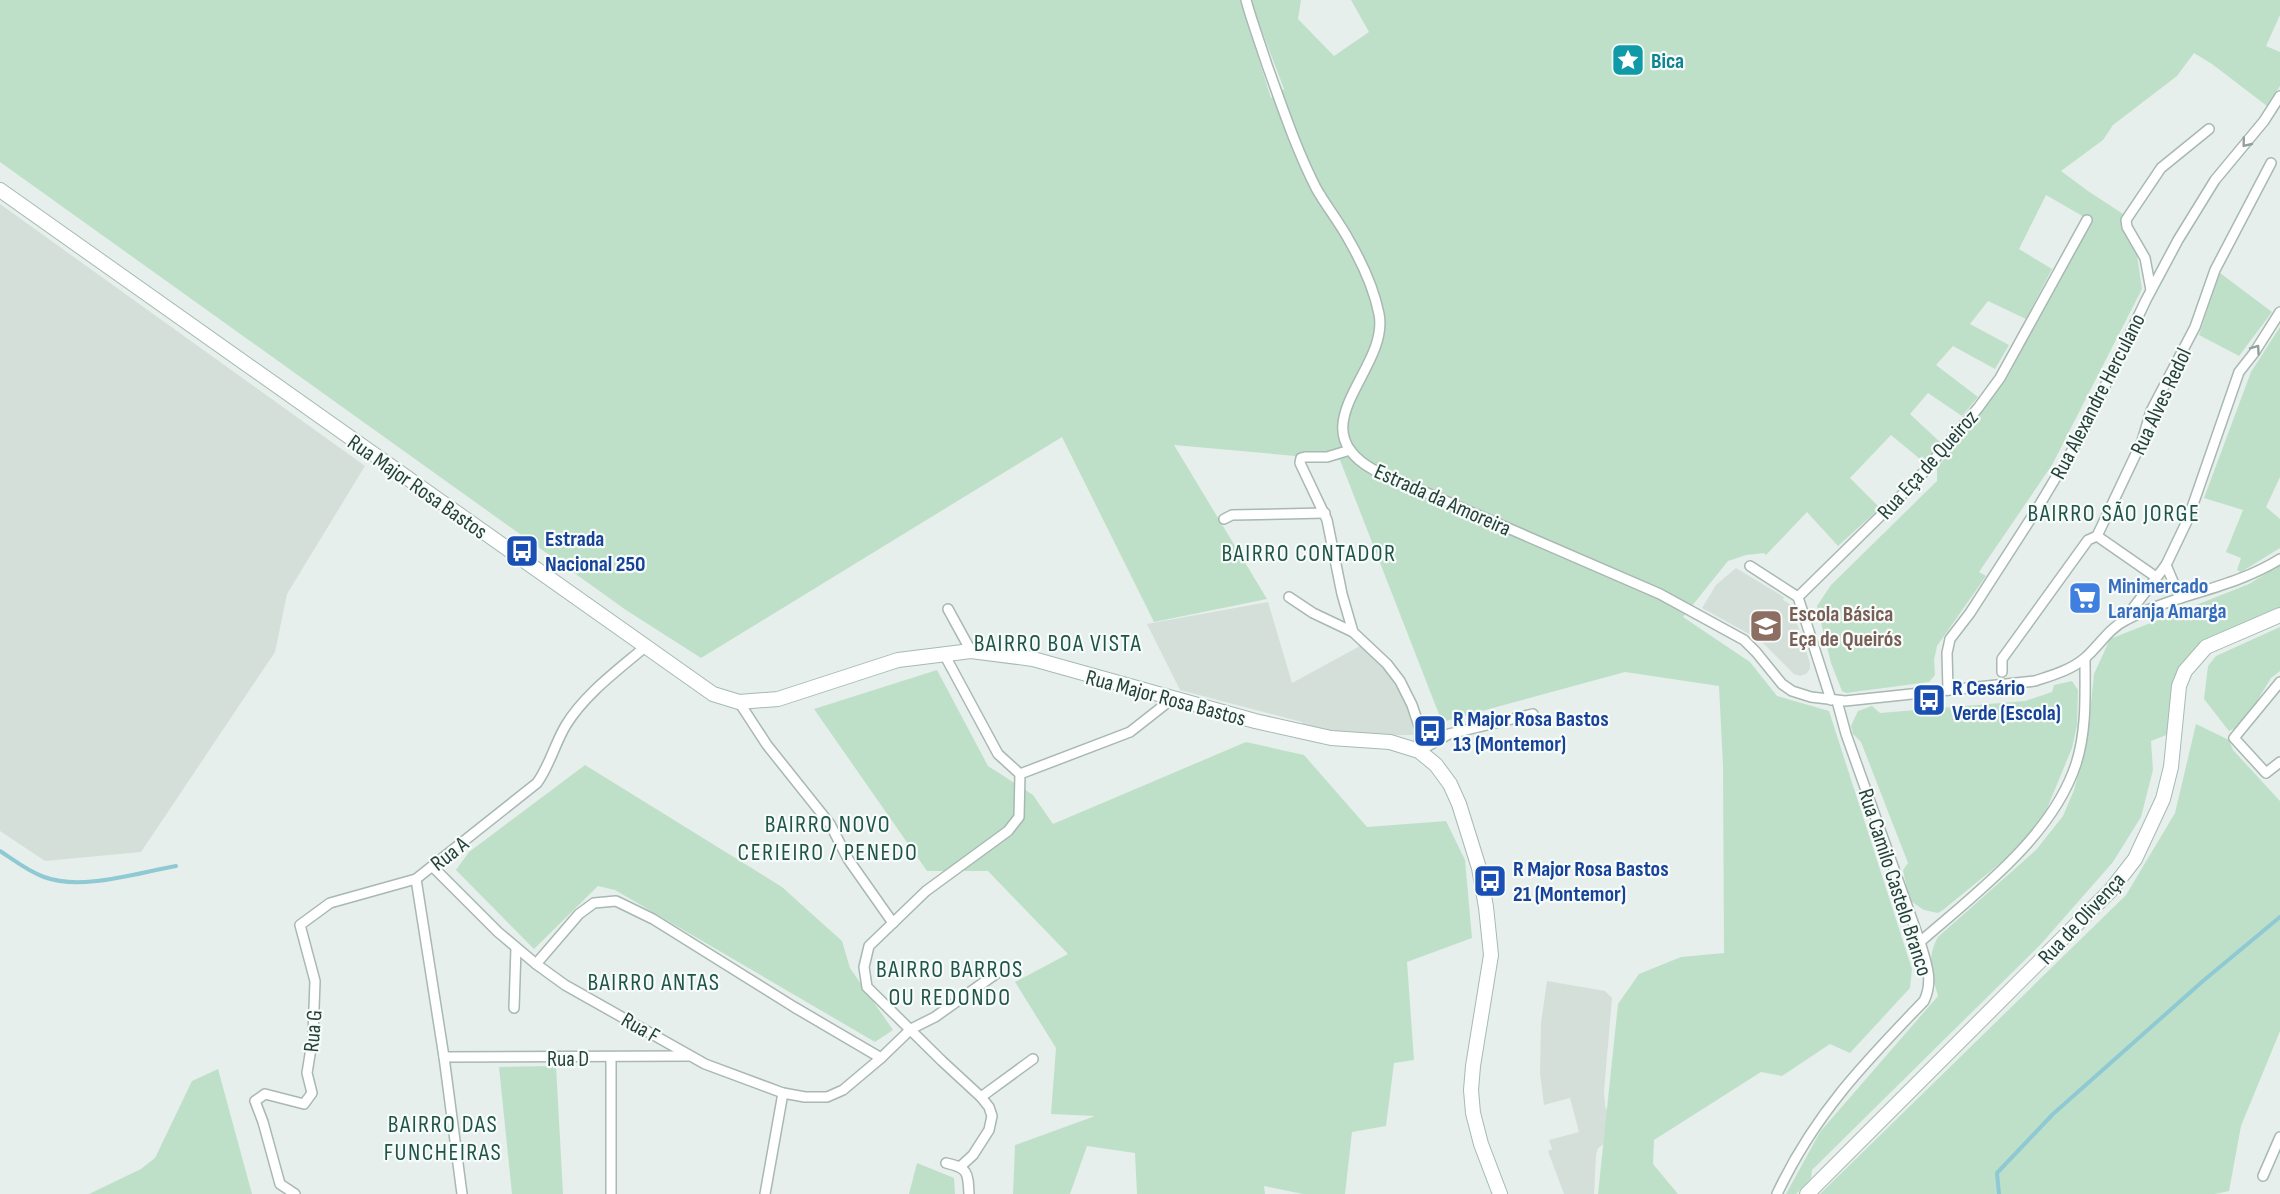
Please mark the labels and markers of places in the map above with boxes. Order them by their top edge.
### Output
place icon: Bica [1610,42,1646,78]
place label: Bica [1651,48,1684,75]
place label: Estrada Nacional 250 [545,526,646,578]
bus stop icon: Estrada Nacional 250 [504,533,540,569]
place label: Minimercado Laranja Amarga [2108,573,2227,625]
supermarket icon: Minimercado Laranja Amarga [2067,580,2103,616]
place label: Escola Básica Eça de Queirós [1789,601,1902,653]
school or university icon: Escola Básica Eça de Queirós [1748,608,1784,644]
place label: R Cesário Verde (Escola) [1952,675,2061,727]
bus stop icon: R Cesário Verde (Escola) [1911,682,1947,718]
place label: R Major Rosa Bastos 13 (Montemor) [1453,706,1609,758]
bus stop icon: R Major Rosa Bastos 13 (Montemor) [1412,713,1448,749]
place label: R Major Rosa Bastos 21 (Montemor) [1513,856,1669,908]
bus stop icon: R Major Rosa Bastos 21 (Montemor) [1472,863,1508,899]

